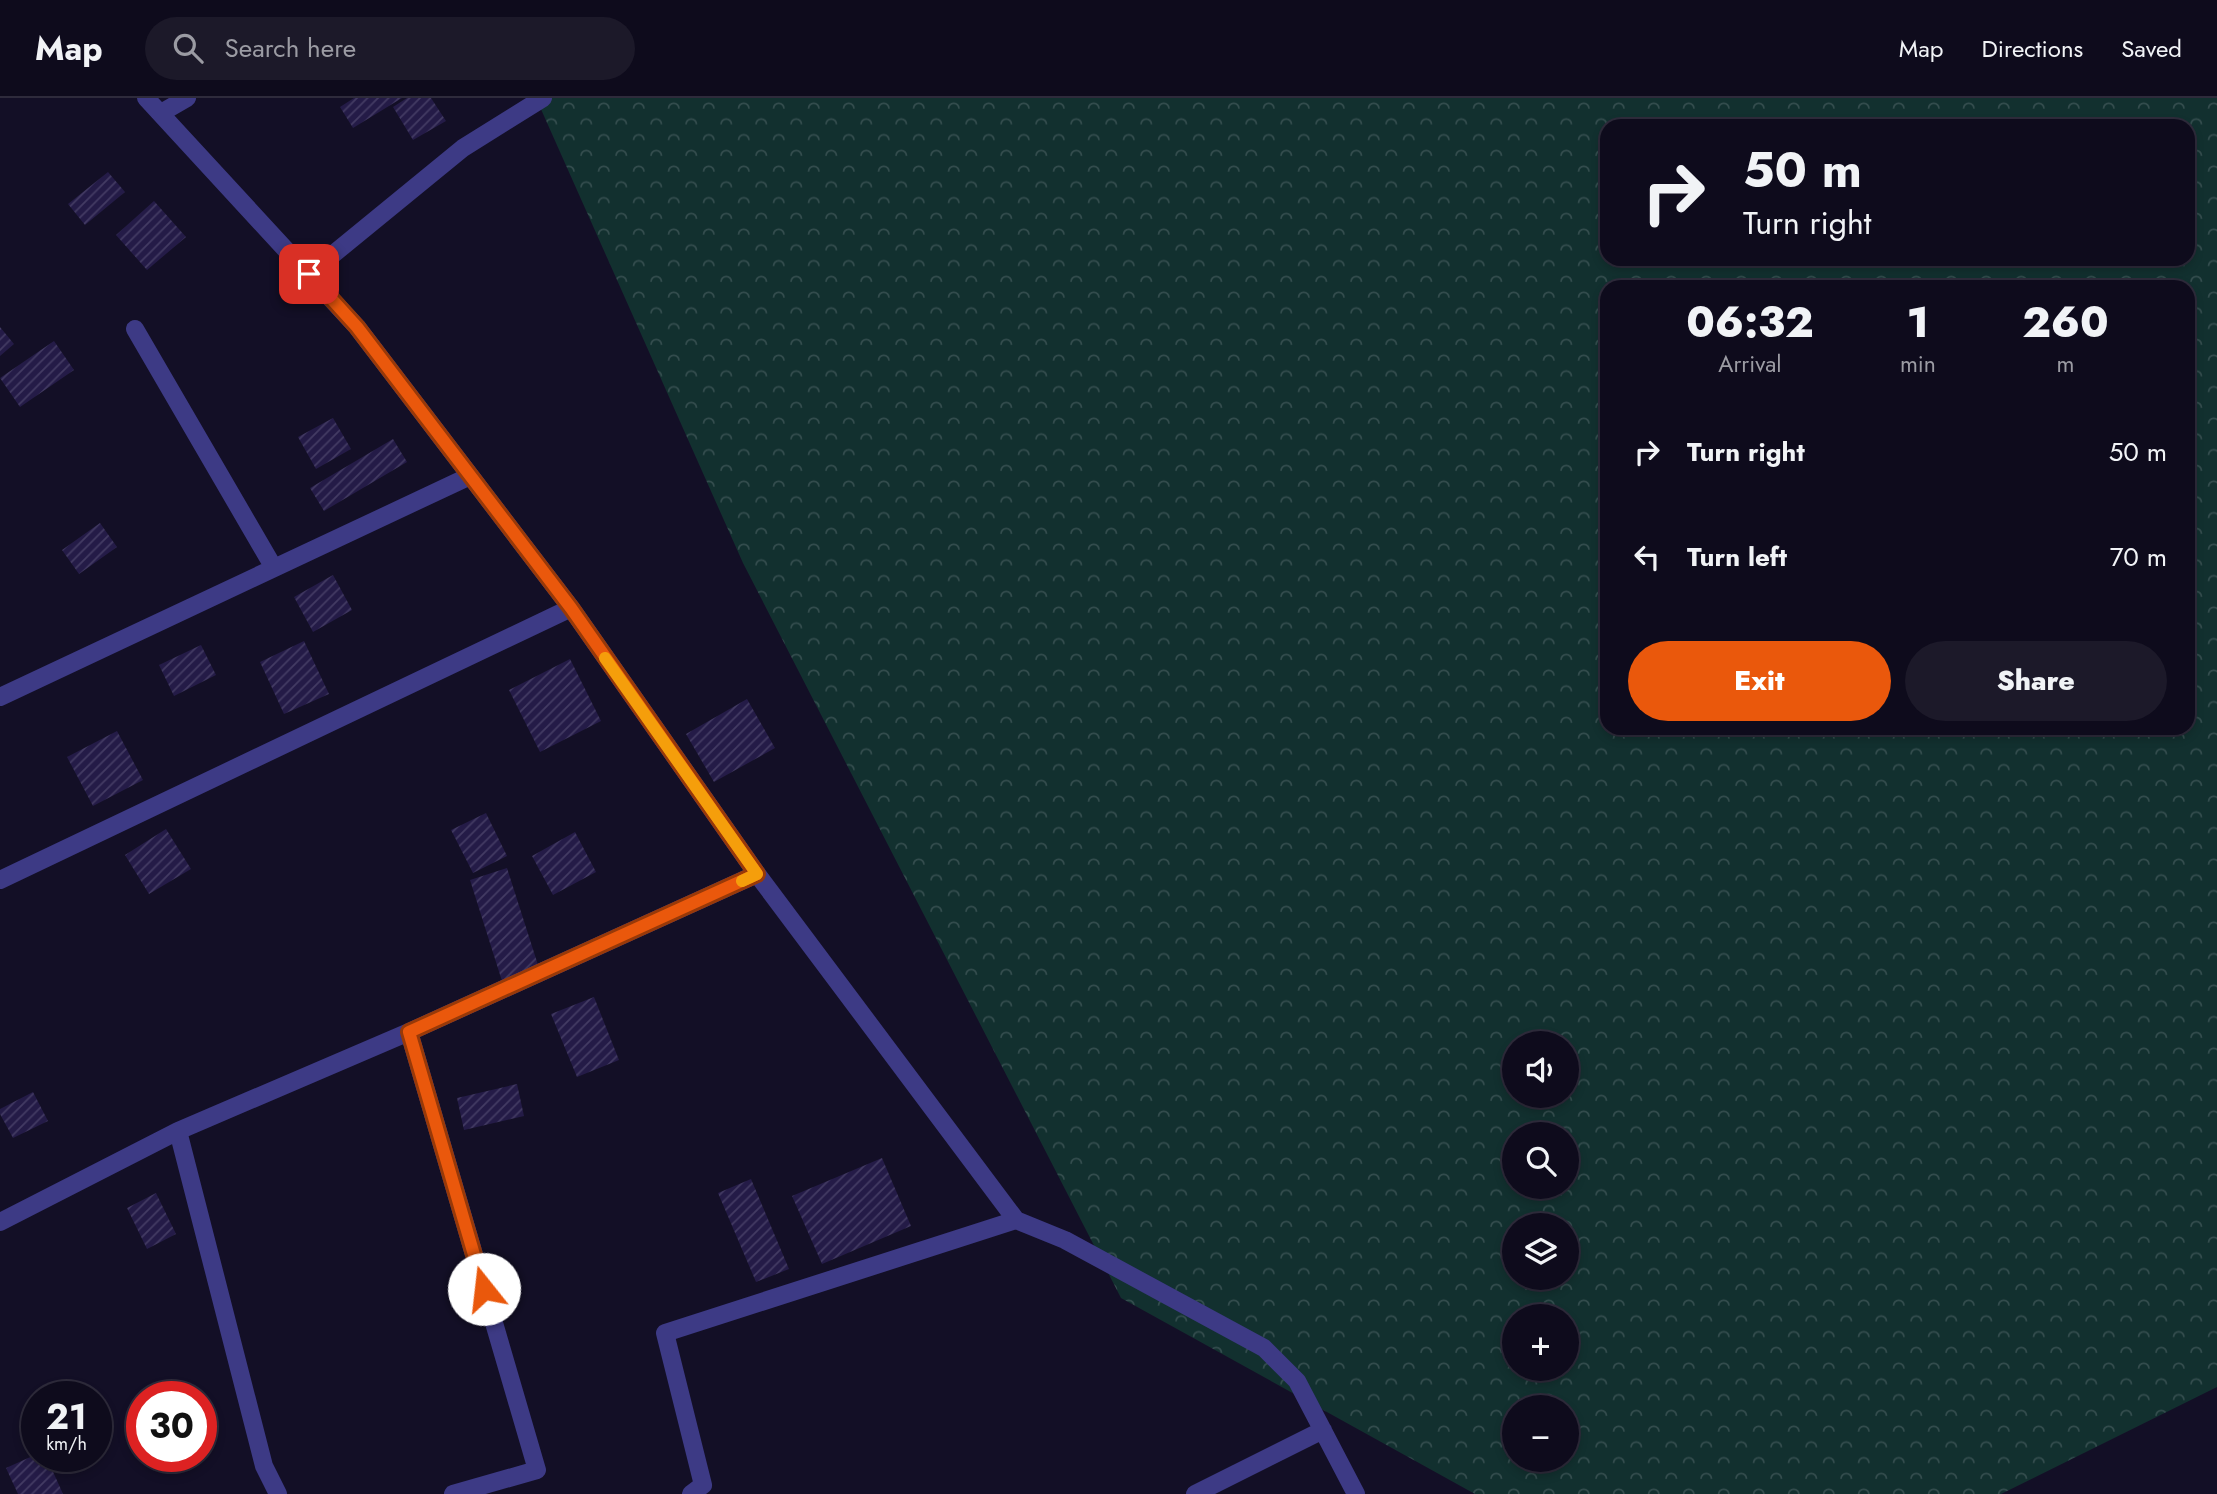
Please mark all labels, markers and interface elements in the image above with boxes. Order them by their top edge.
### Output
search box [145,17,635,80]
text: Map [35,25,103,72]
icon: search [169,29,207,67]
text: Search here [225,29,356,67]
text: Map [1899,31,1944,66]
text: Directions [1982,31,2083,66]
text: Saved [2121,31,2182,66]
text: 50 m [1743,135,1862,205]
icon: right [1628,147,1719,238]
text: Turn right [1743,200,1872,246]
pin [279,244,339,304]
icon: arrive [290,255,328,293]
text: 06:32 [1686,292,1814,353]
text: 1 [1907,292,1929,353]
text: 260 [2022,292,2109,353]
text: Arrival [1718,347,1782,381]
text: min [1900,347,1936,381]
text: m [2056,347,2074,381]
icon: right [1628,433,1666,471]
text: Turn right [1687,433,1805,471]
text: 50 m [2109,433,2167,471]
icon: left [1628,538,1666,576]
text: Turn left [1687,538,1787,576]
text: 70 m [2110,538,2167,576]
button: Exit [1628,641,1891,721]
button: Share [1905,641,2167,721]
map controls [1502,1031,1579,1472]
button: sound [1502,1031,1579,1108]
button: search [1502,1122,1579,1199]
button: layers [1502,1213,1579,1290]
position arrow [447,1252,521,1326]
button: + [1502,1304,1579,1381]
speed limit sign: 30 [126,1381,217,1472]
text: 21 [46,1392,87,1442]
button: − [1502,1395,1579,1472]
text: km/h [46,1431,87,1457]

